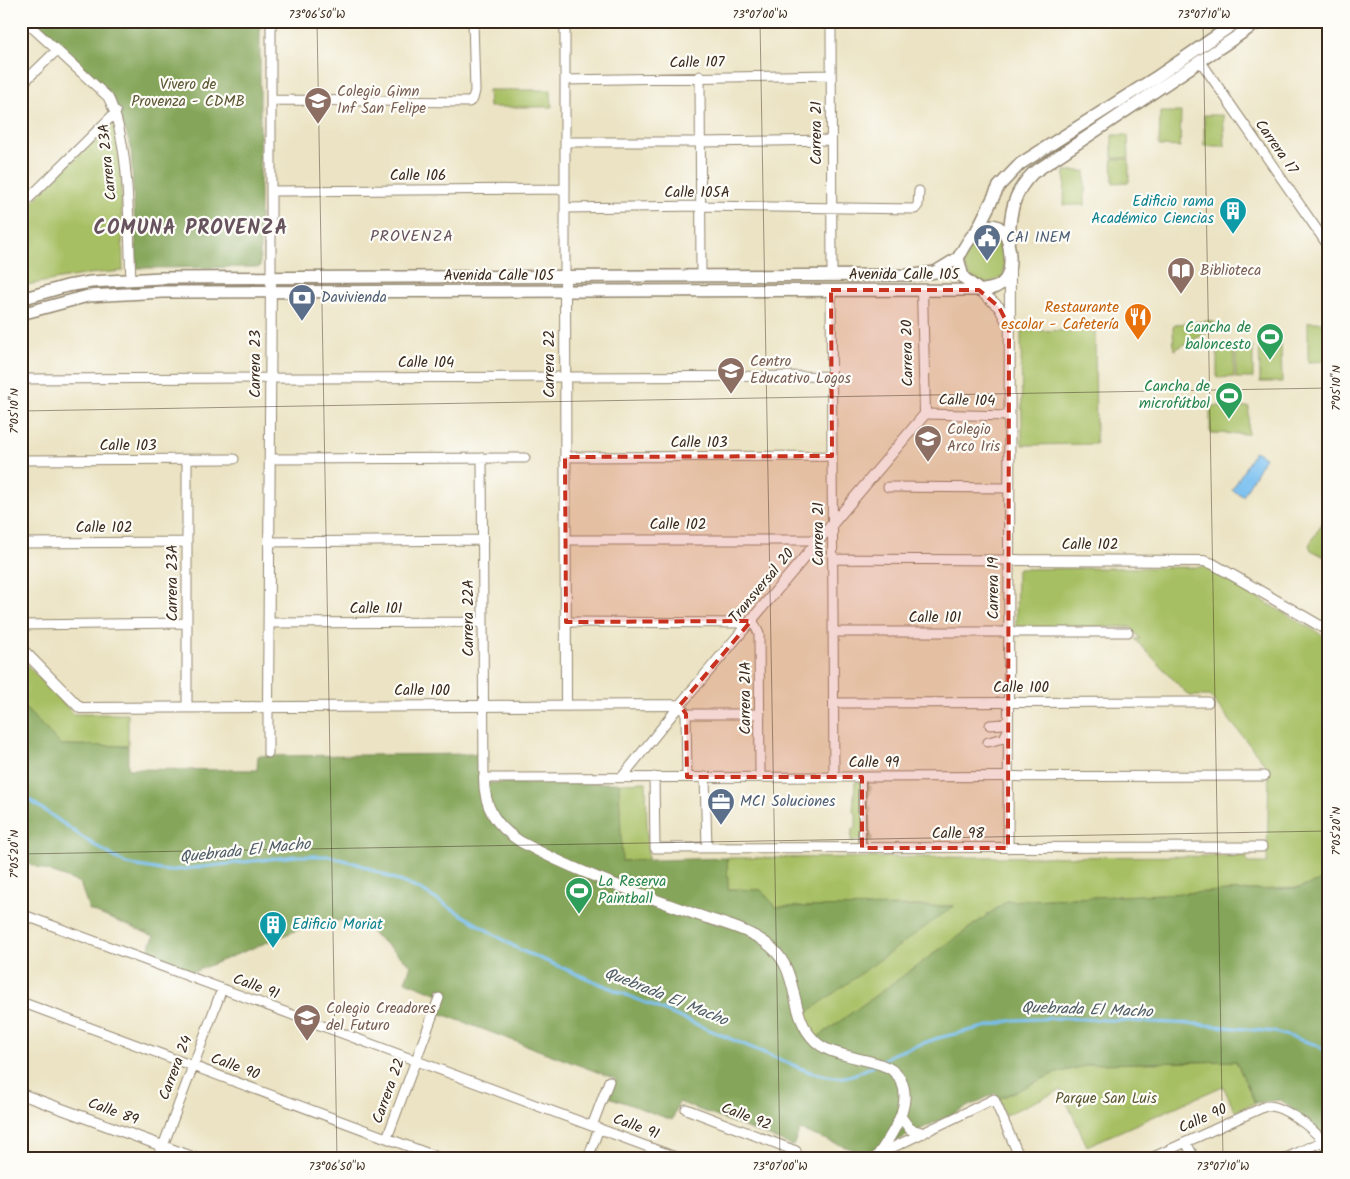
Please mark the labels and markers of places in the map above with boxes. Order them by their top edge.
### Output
place label: Colegio Gimn Inf San Felipe [337,80,426,121]
school or university icon: Colegio Gimn Inf San Felipe [303,86,333,125]
place label: Edificio rama Académico Ciencias [1091,190,1215,231]
building icon: Edificio rama Académico Ciencias [1218,196,1248,235]
public building icon: CAI INEM [972,223,1002,262]
place label: CAI INEM [1006,226,1070,250]
library icon: Biblioteca [1166,256,1196,295]
place label: Biblioteca [1200,259,1261,283]
bank icon: Davivienda [287,283,317,322]
place label: Davivienda [321,286,387,310]
place label: Restaurante escolar - Cafetería [1001,296,1119,337]
restaurant icon: Restaurante escolar - Cafetería [1123,302,1153,341]
place label: Cancha de baloncesto [1185,316,1251,357]
sports icon: Cancha de baloncesto [1255,322,1285,361]
place label: Centro Educativo Logos [750,350,852,391]
school or university icon: Centro Educativo Logos [716,356,746,395]
place label: Cancha de microfútbol [1139,375,1210,416]
sports icon: Cancha de microfútbol [1214,381,1244,420]
place label: Colegio Arco Iris [947,418,1001,459]
school or university icon: Colegio Arco Iris [913,424,943,463]
office icon: MCI Soluciones [706,787,736,826]
place label: MCI Soluciones [740,790,836,814]
place label: La Reserva Paintball [598,870,666,911]
sports icon: La Reserva Paintball [564,876,594,915]
building icon: Edificio Moriat [258,910,288,949]
place label: Edificio Moriat [292,913,383,937]
place label: Colegio Creadores del Futuro [326,997,436,1038]
school or university icon: Colegio Creadores del Futuro [292,1003,322,1042]

